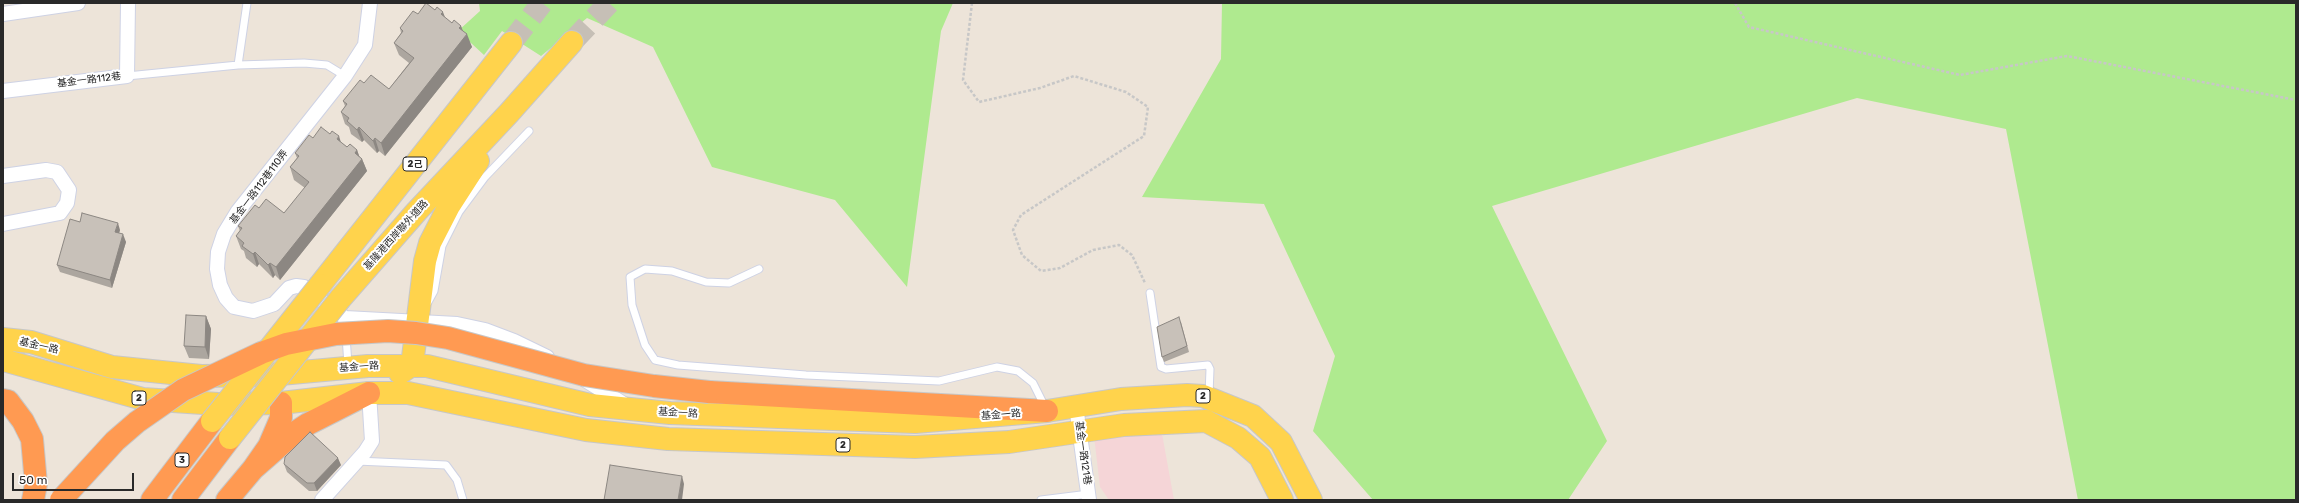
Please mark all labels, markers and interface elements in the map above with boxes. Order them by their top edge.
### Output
street label: 基金一路112巷 [56,70,122,90]
street label: 基金一路112巷110弄 [227,148,291,226]
road number: 2己 [403,157,427,171]
street label: 基隆港西岸聯外道路 [361,198,431,272]
street label: 基金一路 [18,336,60,356]
street label: 基金一路 [339,360,379,374]
road number: 2 [1196,389,1210,403]
road number: 2 [132,391,146,405]
street label: 基金一路 [658,406,698,420]
street label: 基金一路 [981,407,1021,423]
street label: 基金一路121巷 [1073,420,1093,486]
road number: 2 [836,438,850,452]
road number: 3 [175,453,189,467]
scale bar [14,465,136,491]
text: 50 m [19,473,47,487]

